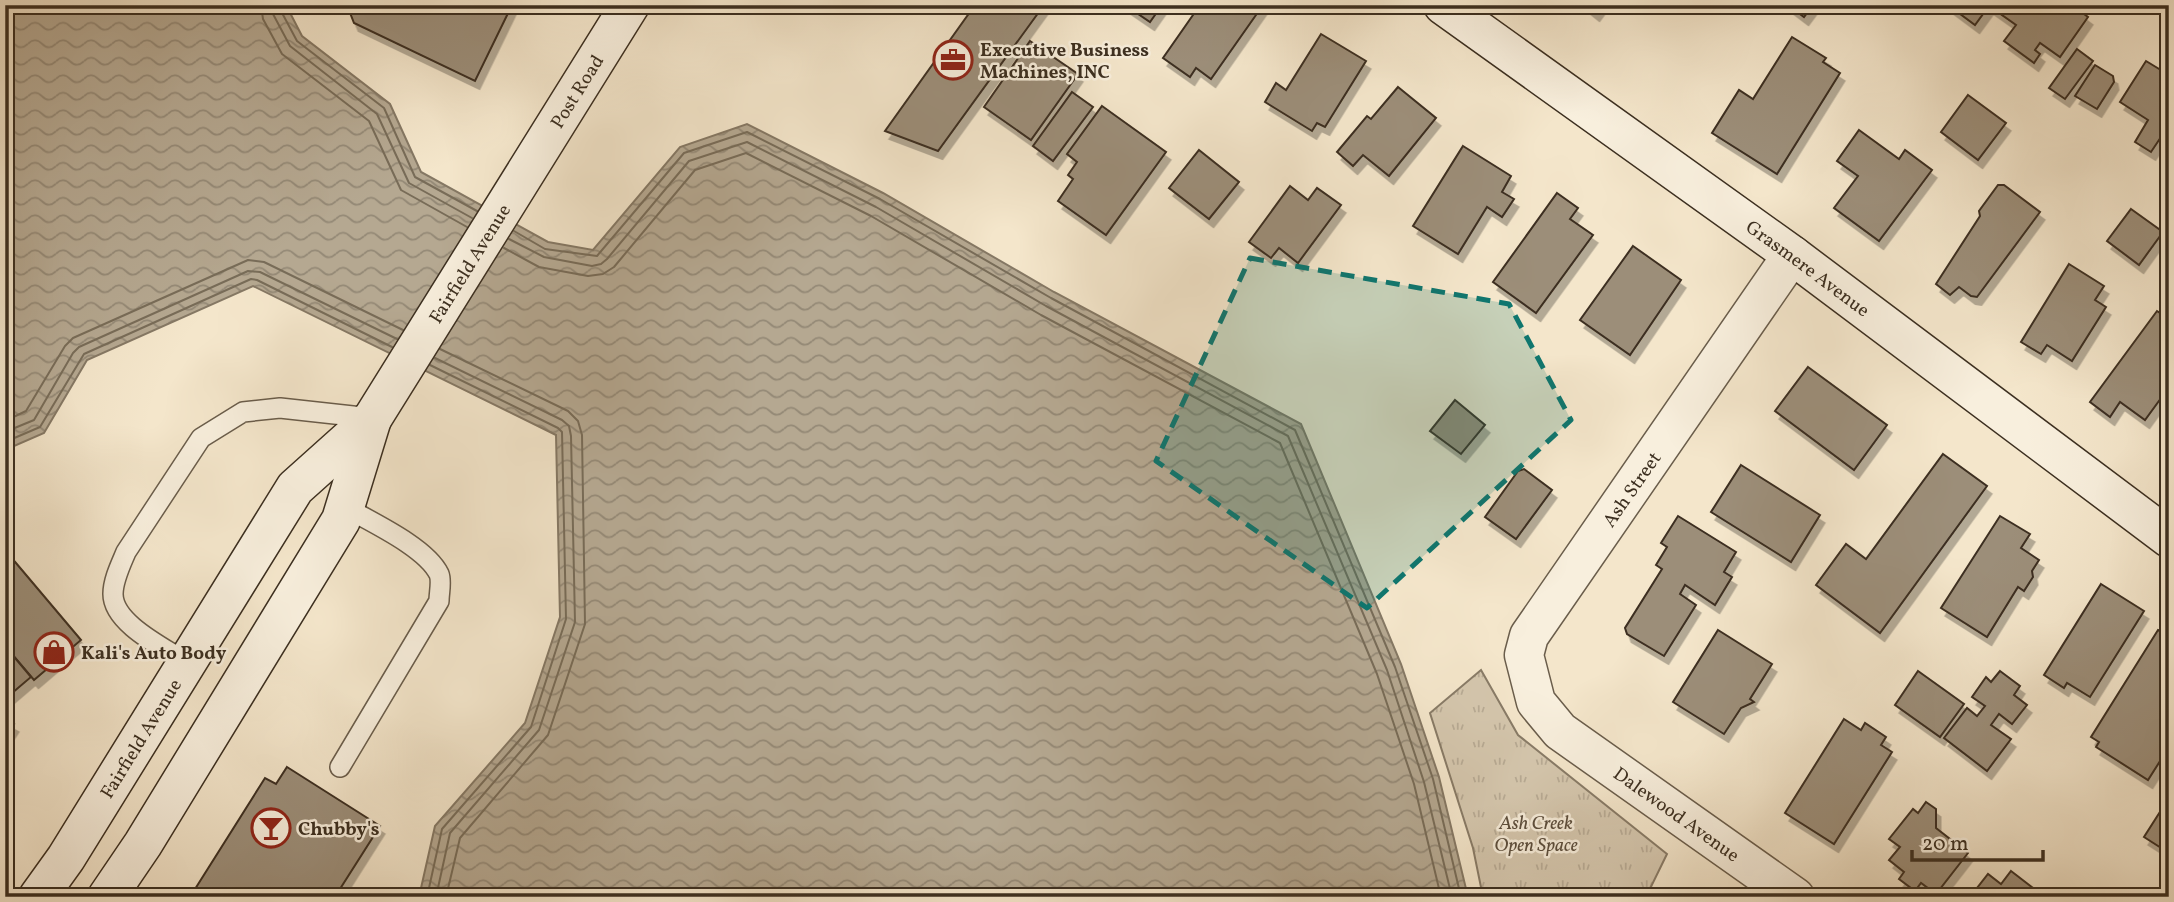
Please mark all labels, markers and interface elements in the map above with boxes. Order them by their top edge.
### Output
place label: Executive Business Machines, INC [980,38,1149,86]
office icon: Executive Business Machines, INC [932,39,974,81]
street label: Post Road [545,50,611,134]
street label: Fairfield Avenue [424,200,518,329]
street label: Grasmere Avenue [1740,215,1874,324]
street label: Ash Street [1597,447,1668,533]
shop icon: Kali's Auto Body [33,631,75,673]
place label: Kali's Auto Body [81,641,227,667]
street label: Fairfield Avenue [95,674,189,804]
street label: Dalewood Avenue [1607,762,1744,869]
bar icon: Chubby's [250,807,292,849]
park label: Ash Creek Open Space [1494,811,1578,859]
place label: Chubby's [298,817,380,843]
scale bar [1912,818,2043,862]
text: 20 m [1922,830,1968,859]

